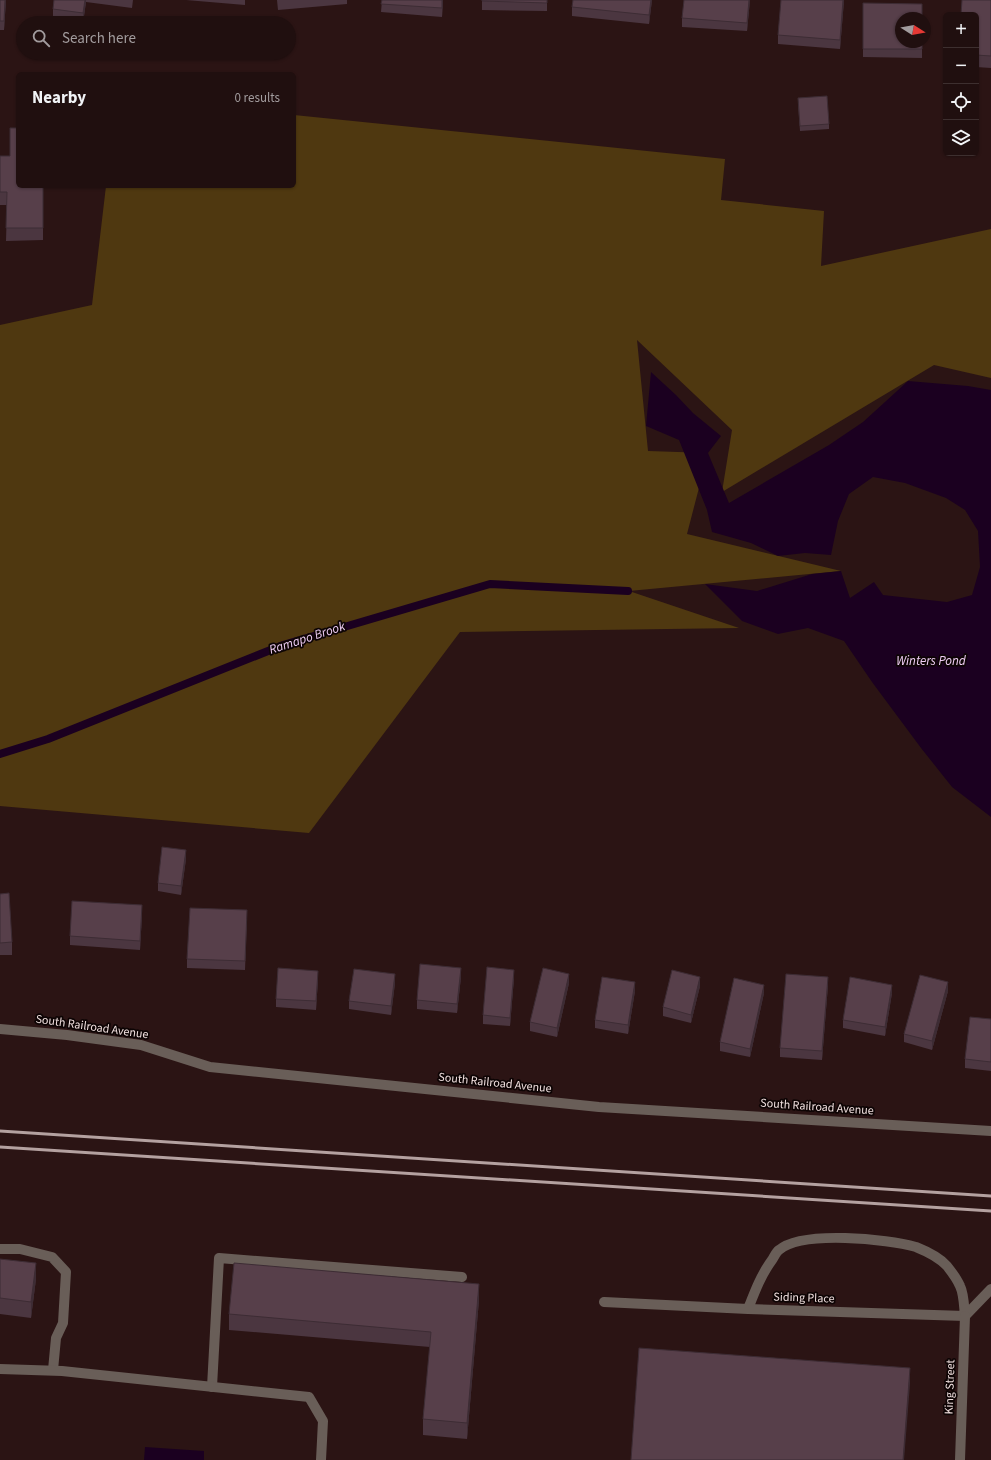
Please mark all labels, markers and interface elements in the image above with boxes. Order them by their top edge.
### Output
north arrow [895,12,931,48]
map controls [943,12,979,156]
button: + [943,12,979,48]
search box [16,16,296,60]
icon: search [30,27,52,49]
text: Search here [62,28,136,49]
button: − [943,48,979,84]
button: locate [943,84,979,120]
text: Nearby [32,86,86,110]
text: 0 results [235,89,280,107]
button: layers [943,120,979,156]
water label: Ramapo Brook [267,617,348,659]
water label: Winters Pond [896,652,967,670]
street label: South Railroad Avenue [34,1011,150,1043]
street label: South Railroad Avenue [438,1069,552,1097]
street label: South Railroad Avenue [760,1095,874,1119]
street label: Siding Place [773,1288,835,1308]
street label: King Street [941,1359,959,1415]

